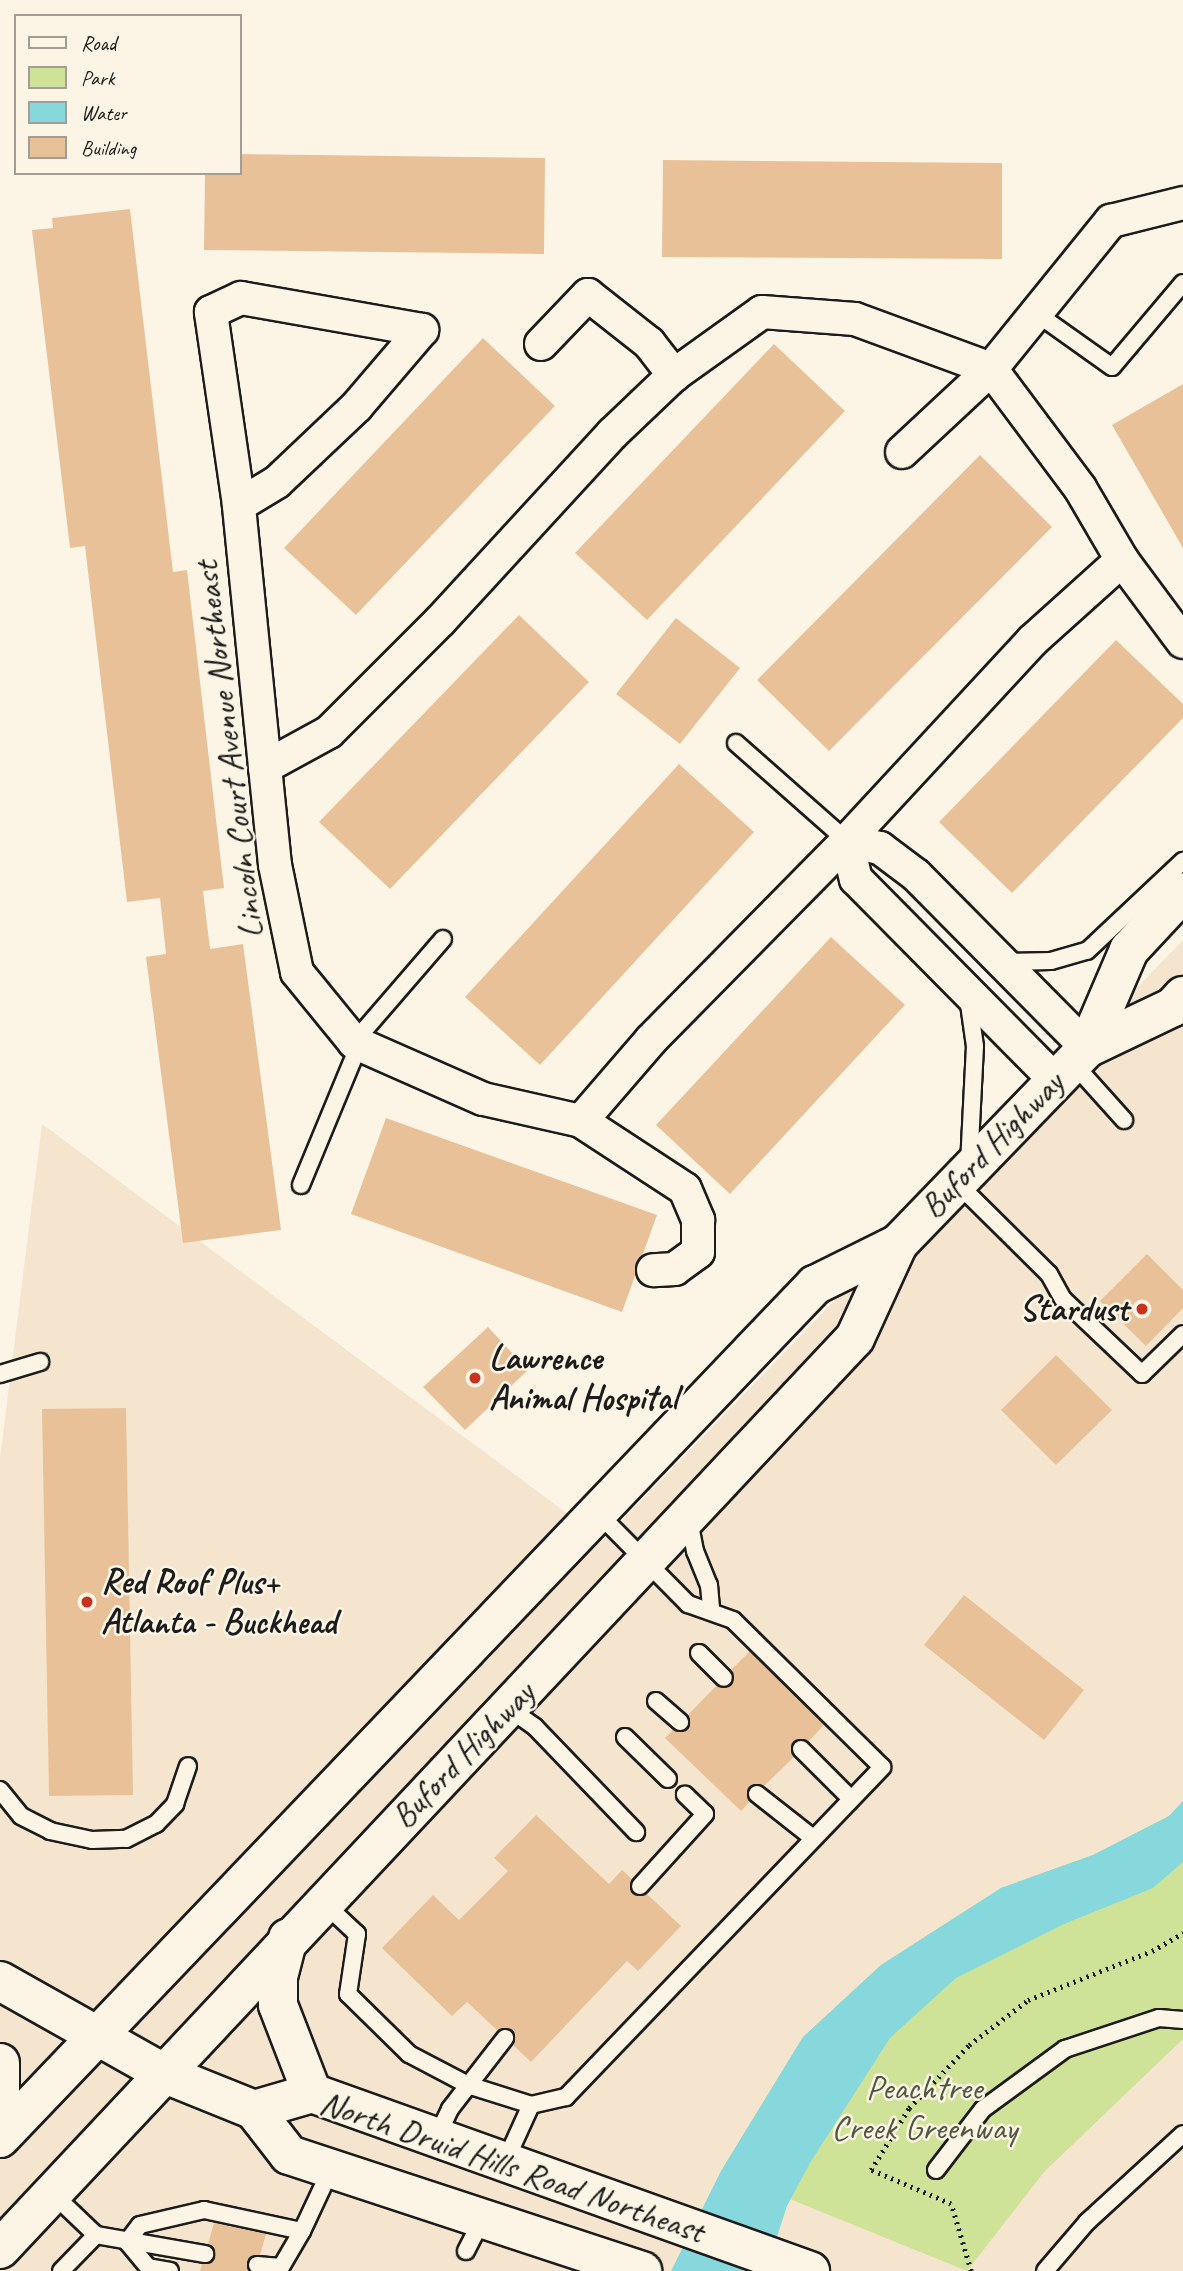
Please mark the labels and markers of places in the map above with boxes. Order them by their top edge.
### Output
place label: Stardust [1019,1288,1128,1330]
marker: Stardust [1134,1301,1150,1317]
place label: Lawrence Animal Hospital [489,1337,678,1419]
marker: Lawrence Animal Hospital [467,1370,483,1386]
place label: Red Roof Plus+ Atlanta - Buckhead [101,1561,336,1643]
marker: Red Roof Plus+ Atlanta - Buckhead [79,1594,95,1610]

